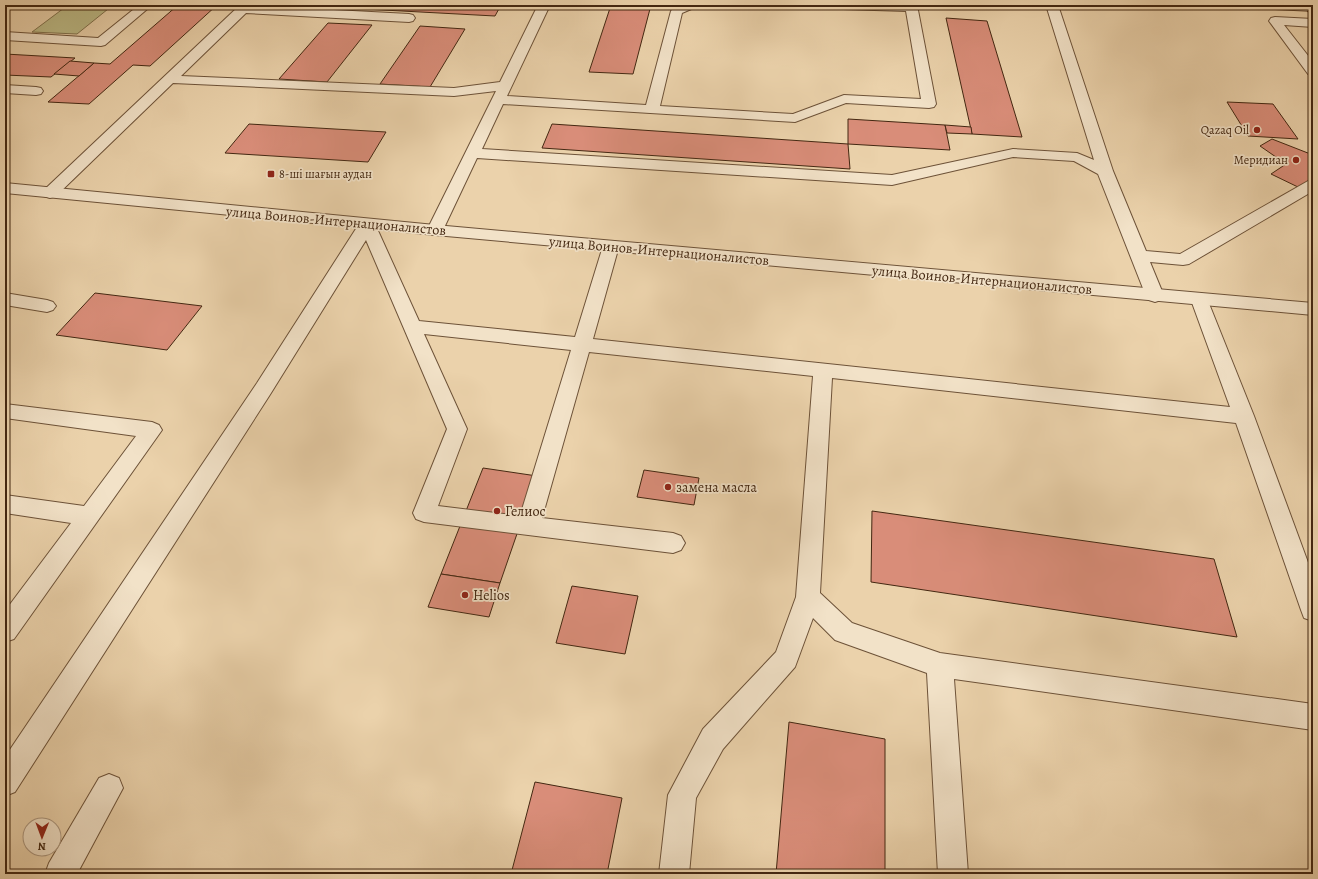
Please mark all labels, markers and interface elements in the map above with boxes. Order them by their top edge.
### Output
place label: Qazaq Oil [1201,122,1249,138]
marker: Qazaq Oil [1252,125,1262,135]
place label: Меридиан [1234,152,1288,168]
marker: Меридиан [1291,155,1301,165]
place label: 8-ші шағын аудан [279,166,372,182]
marker: 8-ші шағын аудан [266,169,276,179]
street label: улица Воинов-Интернационалистов [224,202,447,240]
street label: улица Воинов-Интернационалистов [547,232,770,270]
street label: улица Воинов-Интернационалистов [870,261,1093,299]
place label: замена масла [676,478,757,497]
marker: замена масла [663,482,673,492]
place label: Гелиос [505,502,546,521]
marker: Гелиос [492,506,502,516]
place label: Helios [473,586,510,605]
marker: Helios [460,590,470,600]
north arrow [22,817,62,857]
text: N [38,839,46,854]

